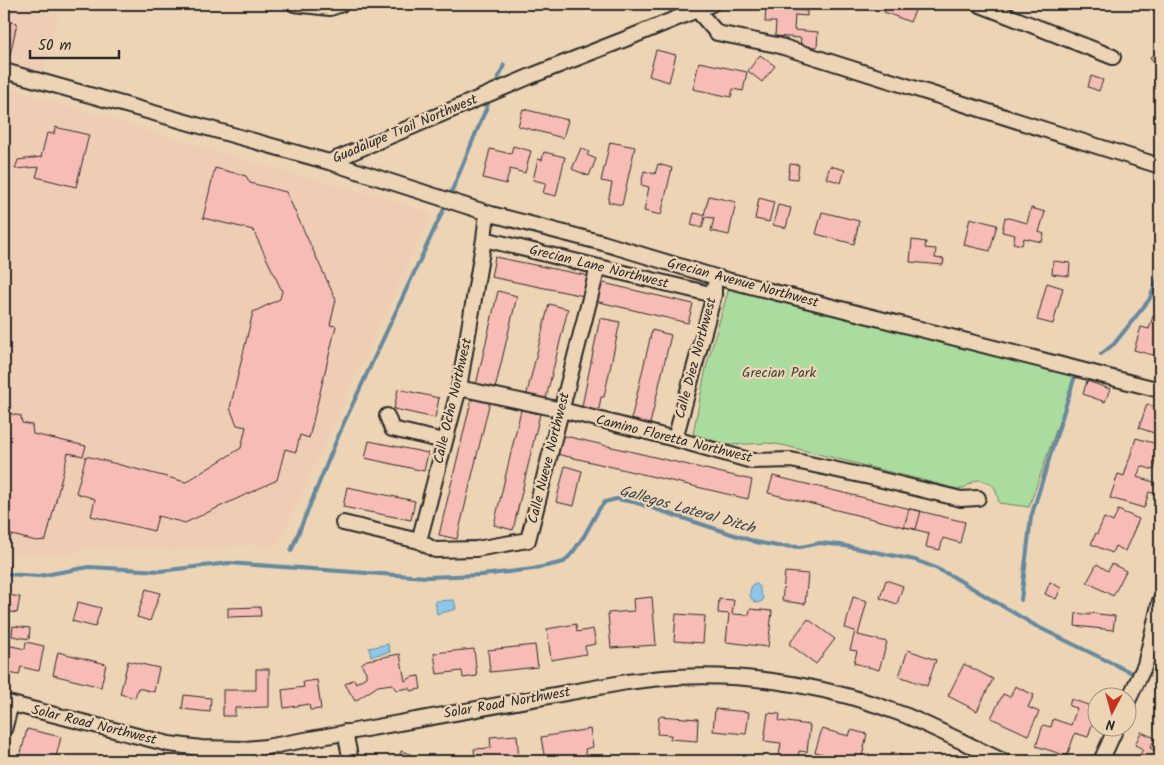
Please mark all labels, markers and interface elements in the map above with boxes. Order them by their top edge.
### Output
scale bar [30,28,119,60]
text: 50 m [38,34,72,58]
street label: Guadalupe Trail Northwest [329,88,481,170]
street label: Grecian Lane Northwest [527,239,671,295]
street label: Grecian Avenue Northwest [665,252,822,314]
street label: Calle Diez Northwest [669,294,723,421]
street label: Calle Ocho Northwest [428,335,478,466]
park label: Grecian Park [742,362,816,384]
street label: Calle Nueve Northwest [522,390,576,526]
street label: Camino Floretta Northwest [594,409,755,469]
water label: Gallegos Lateral Ditch [616,479,759,541]
street label: Solar Road Northwest [442,681,573,725]
north arrow [1086,688,1136,738]
street label: Solar Road Northwest [29,699,159,751]
text: N [1105,713,1116,735]

